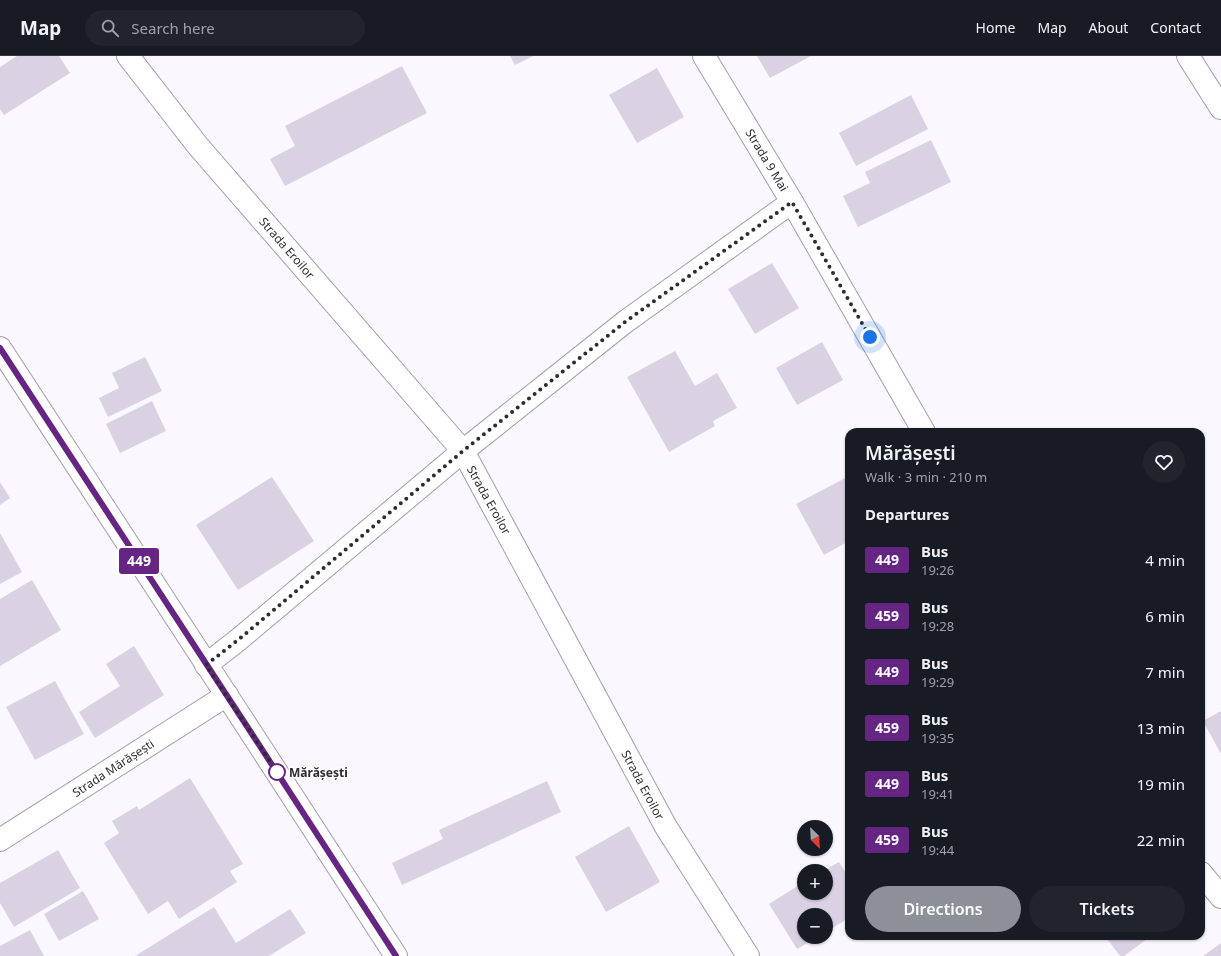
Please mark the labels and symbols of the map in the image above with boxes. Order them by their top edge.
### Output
street label: Strada 9 Mai [742,125,792,195]
street label: Strada Eroilor [255,213,319,283]
your location [860,327,880,347]
street label: Strada Eroilor [463,462,515,538]
line badge: 449 [116,548,162,574]
street label: Strada Mărășești [69,735,157,801]
street label: Strada Eroilor [617,747,669,823]
marker: Mărășești [268,763,286,781]
place label: Mărășești [289,764,348,781]
north arrow [797,820,833,856]

